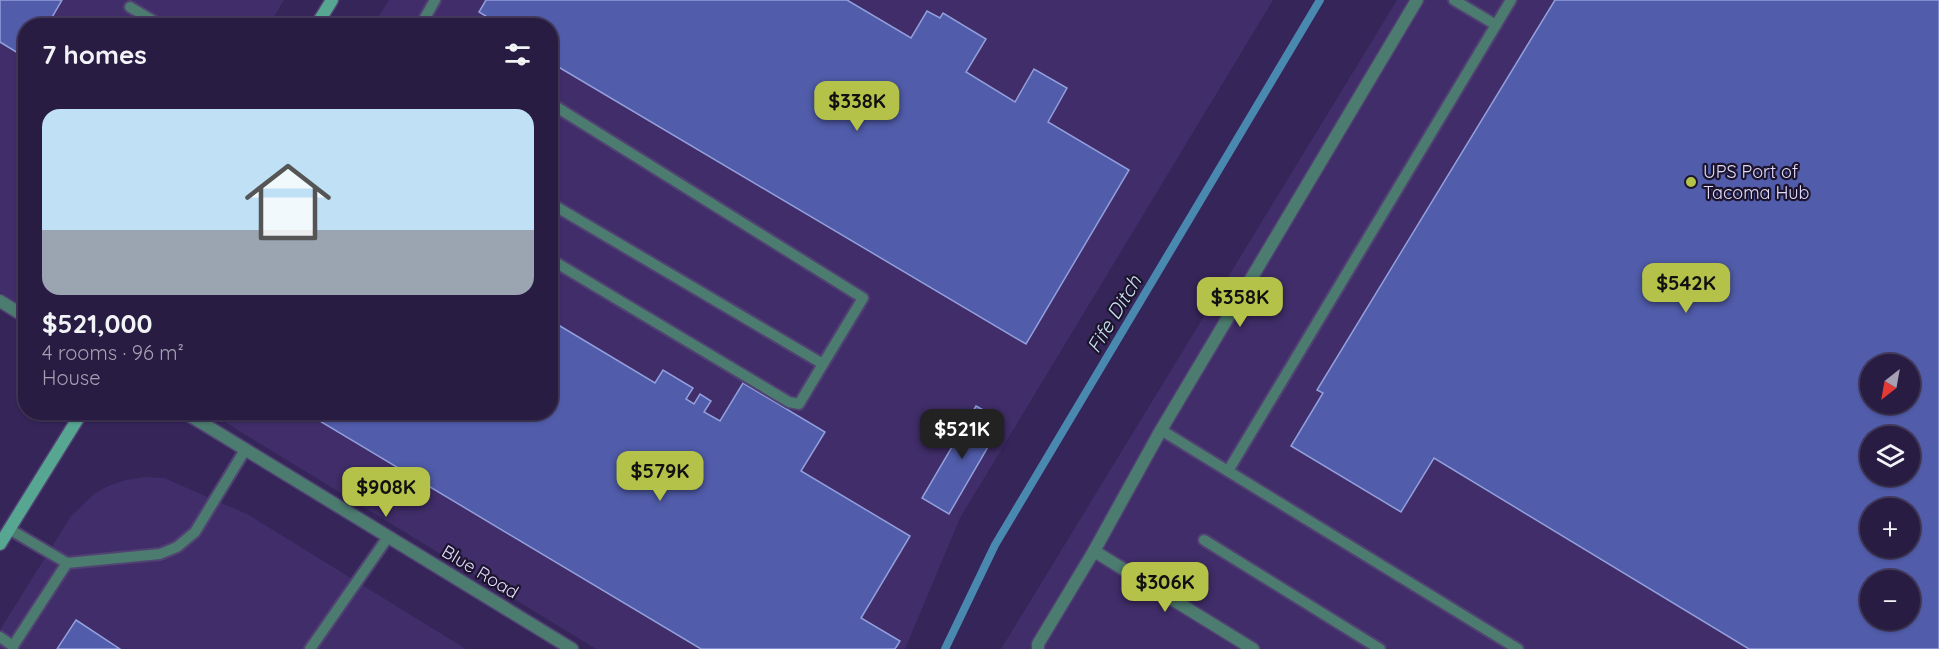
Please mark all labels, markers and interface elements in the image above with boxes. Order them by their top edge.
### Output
text: 7 homes [42,38,147,71]
icon: filters [501,38,534,71]
pin: $338K [815,81,899,132]
text: $338K [828,88,886,113]
icon: home [234,148,342,256]
place label: UPS Port of Tacoma Hub [1703,160,1810,204]
marker: UPS Port of Tacoma Hub [1684,175,1698,189]
pin: $542K [1644,263,1728,314]
water label: Fife Ditch [1081,270,1147,357]
text: $542K [1656,270,1716,295]
pin: $358K [1198,277,1282,328]
text: $358K [1211,284,1269,309]
text: $521,000 [42,307,152,340]
text: 4 rooms · 96 m² [42,340,184,365]
north arrow [1860,354,1920,414]
map controls [1860,354,1920,630]
text: House [42,365,101,390]
pin: $521K [920,409,1004,460]
text: $521K [934,416,990,441]
button: layers [1860,426,1920,486]
pin: $579K [618,451,702,502]
text: $579K [631,458,689,483]
pin: $908K [344,467,428,518]
text: $908K [356,474,416,499]
button: + [1860,498,1920,558]
street label: Blue Road [438,540,523,603]
pin: $306K [1123,562,1207,613]
text: $306K [1135,569,1195,594]
button: − [1860,570,1920,630]

